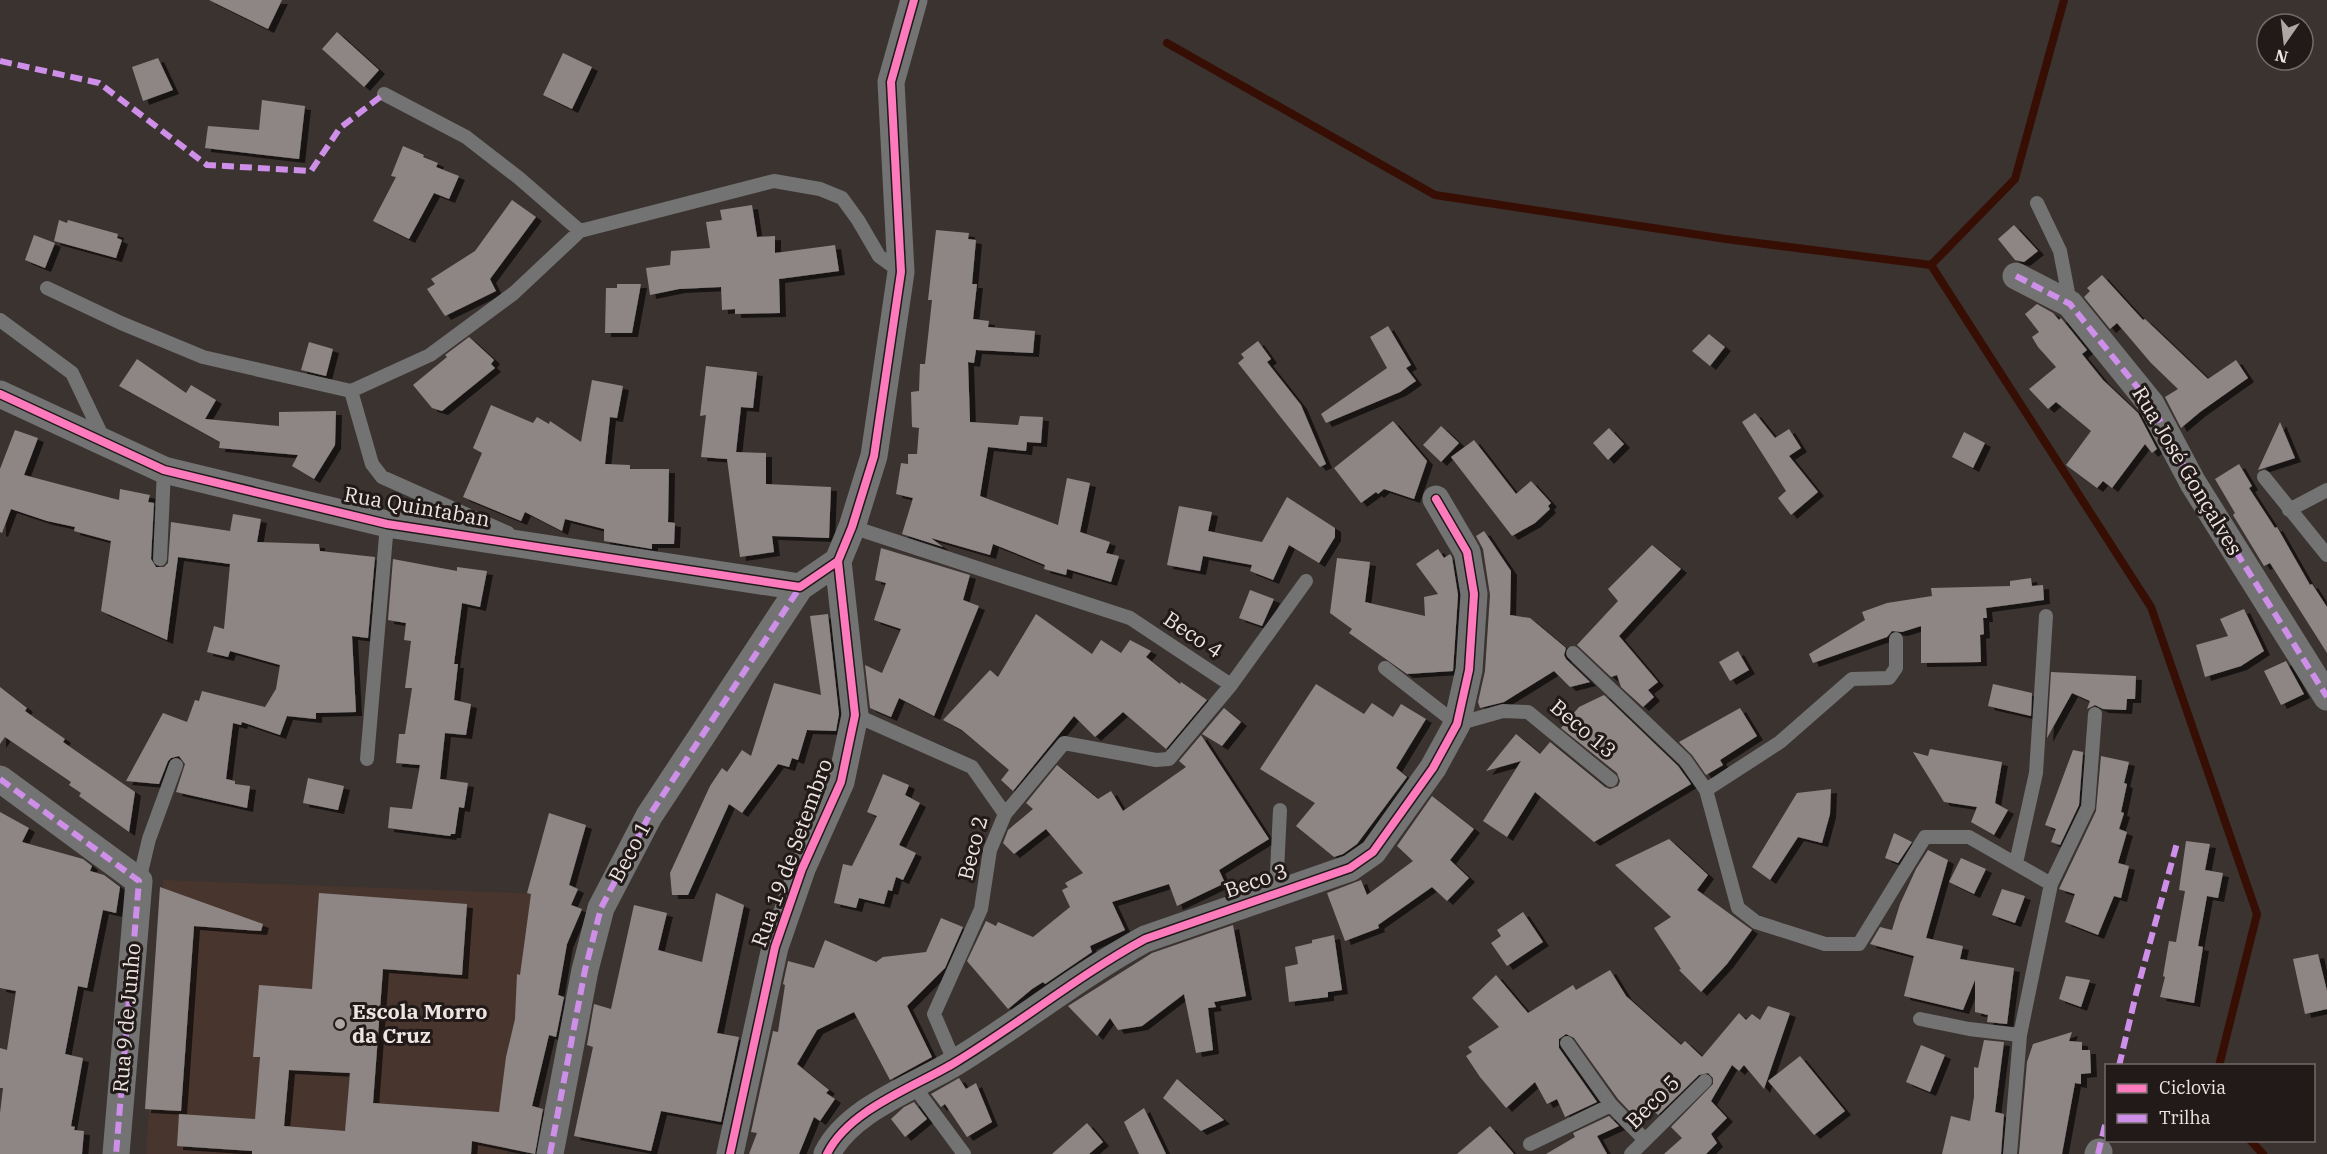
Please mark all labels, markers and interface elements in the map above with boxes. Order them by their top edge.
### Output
north arrow [2255,12,2315,72]
text: N [2273,45,2290,68]
street label: Rua José Gonçalves [2126,381,2249,560]
street label: Rua Quintaban [342,479,492,533]
street label: Beco 4 [1159,604,1228,664]
street label: Beco 13 [1545,692,1622,764]
street label: Rua 19 de Setembro [744,755,838,951]
street label: Beco 2 [951,813,994,883]
street label: Beco 1 [601,816,657,887]
street label: Beco 3 [1220,856,1291,904]
street label: Rua 9 de Junho [105,942,147,1094]
place label: Escola Morro da Cruz [352,997,488,1049]
marker: Escola Morro da Cruz [333,1017,347,1031]
legend [2105,1064,2315,1142]
street label: Beco 5 [1619,1068,1685,1134]
text: Ciclovia [2159,1076,2226,1099]
text: Trilha [2159,1106,2211,1129]

